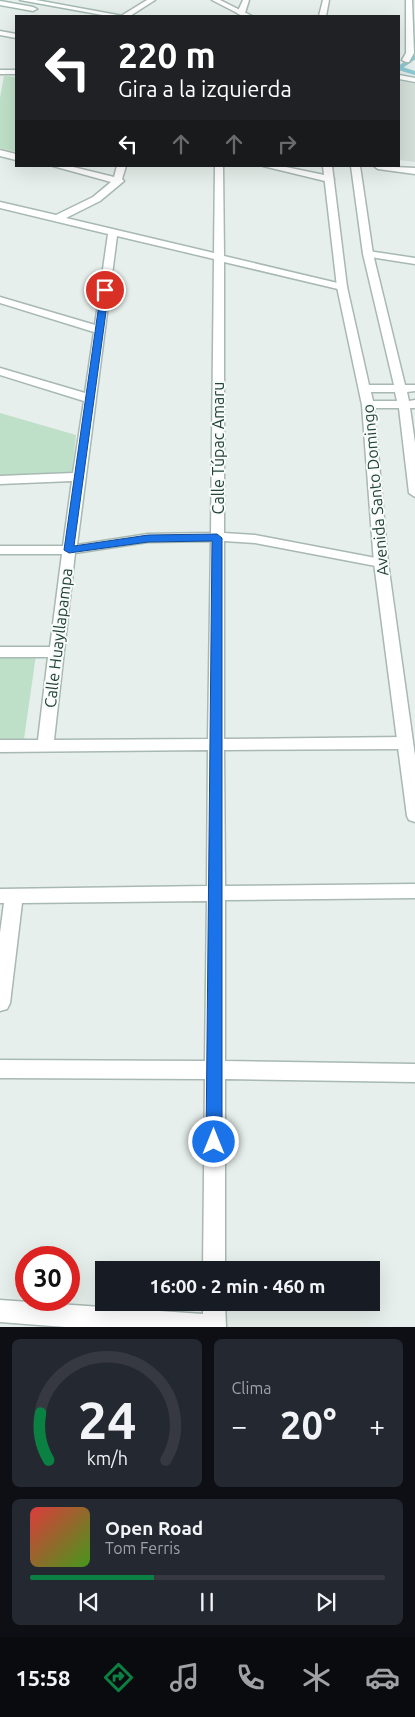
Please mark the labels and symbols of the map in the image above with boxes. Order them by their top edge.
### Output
pin [84,269,126,311]
street label: Calle Túpac Amaru [209,382,227,514]
street label: Avenida Santo Domingo [359,403,391,577]
street label: Calle Huayllapampa [40,567,76,709]
position arrow [187,1115,239,1167]
speed limit sign: 30 [15,1246,80,1311]

